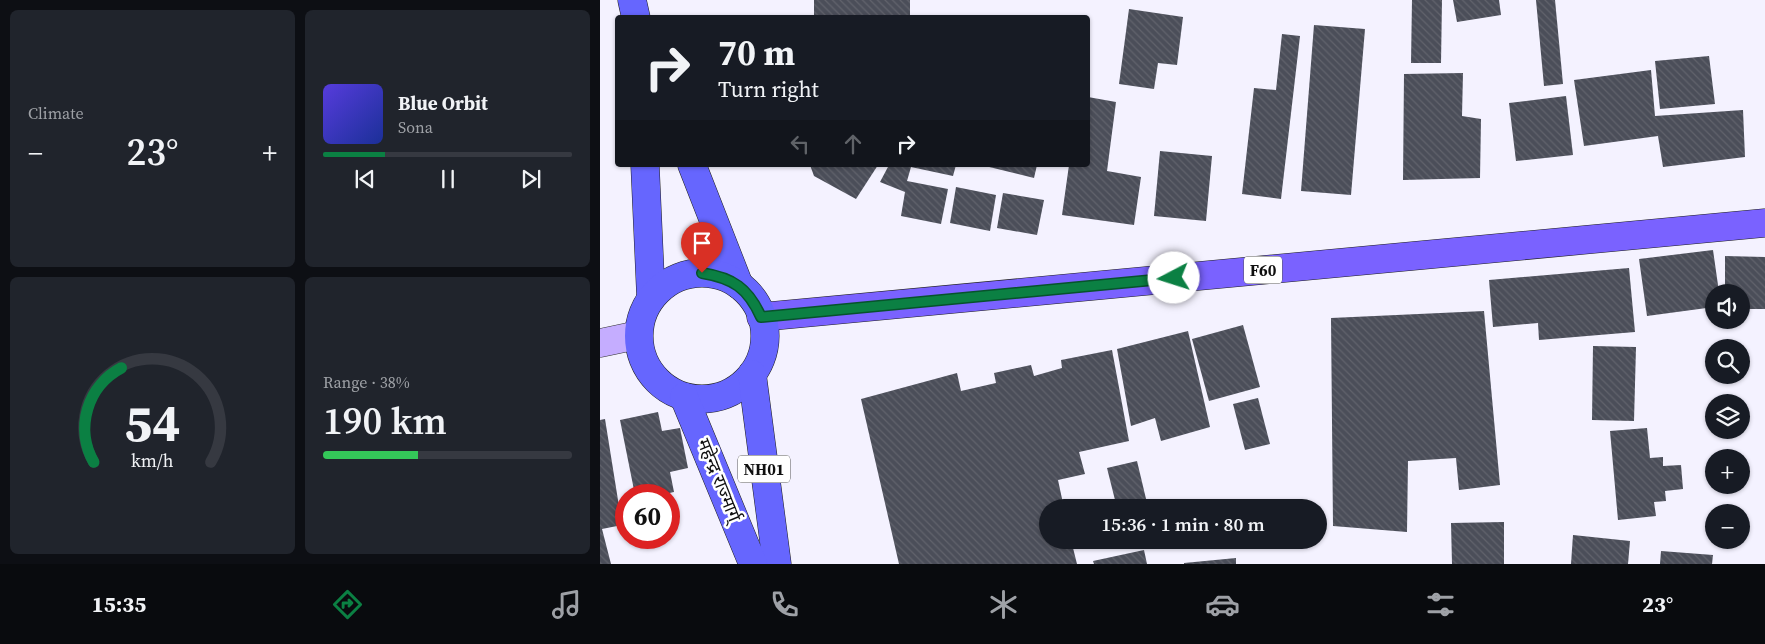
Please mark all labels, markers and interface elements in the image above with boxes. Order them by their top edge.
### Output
text: 70 m [718,29,795,77]
icon: right [635,35,700,100]
text: Turn right [718,74,819,104]
text: Blue Orbit [398,90,488,116]
text: Climate [28,102,84,124]
text: Sona [398,116,433,138]
text: 23° [127,126,178,178]
icon: left [786,130,814,158]
icon: ahead [839,130,867,158]
icon: right [892,130,920,158]
text: − [28,134,43,172]
text: + [262,134,277,172]
icon: previous [351,165,379,193]
icon: pause [434,165,462,193]
icon: next [517,165,545,193]
pin [681,222,723,273]
icon: arrive [688,229,716,257]
position arrow [1147,251,1199,303]
road number: F60 [1244,256,1282,284]
map controls [1705,284,1750,549]
button: sound [1705,284,1750,329]
button: search [1705,339,1750,384]
text: Range · 38% [323,371,410,393]
text: 54 [124,387,181,458]
button: layers [1705,394,1750,439]
text: 190 km [323,395,447,447]
street label: महेन्द्र राज्मार्ग् [691,435,749,528]
text: km/h [131,448,174,473]
button: + [1705,449,1750,494]
road number: NH01 [738,456,790,482]
speed limit sign: 60 [615,484,680,549]
button: − [1705,504,1750,549]
text: 15:36 · 1 min · 80 m [1101,511,1265,537]
icon: directions [330,587,365,622]
icon: music [549,587,584,622]
icon: phone [767,587,802,622]
icon: climate [986,587,1021,622]
icon: car [1205,587,1240,622]
icon: filters [1423,587,1458,622]
text: 15:35 [92,589,146,619]
text: 23° [1642,589,1673,619]

